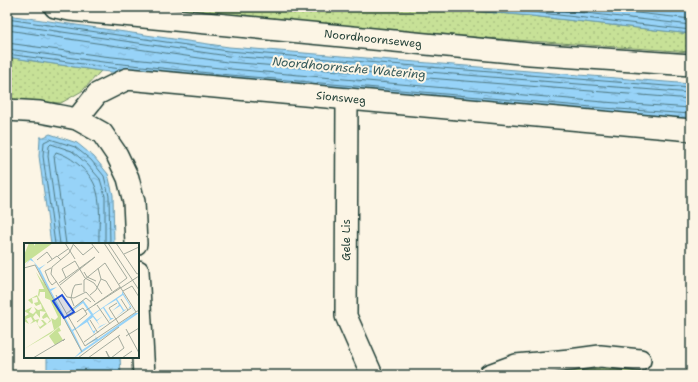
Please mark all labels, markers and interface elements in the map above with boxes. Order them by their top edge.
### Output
street label: Noordhoornseweg [323,26,423,52]
water label: Noordhoornsche Watering [272,53,426,83]
street label: Sionsweg [315,88,367,108]
street label: Gele Lis [339,219,354,261]
inset map [24,243,139,358]

